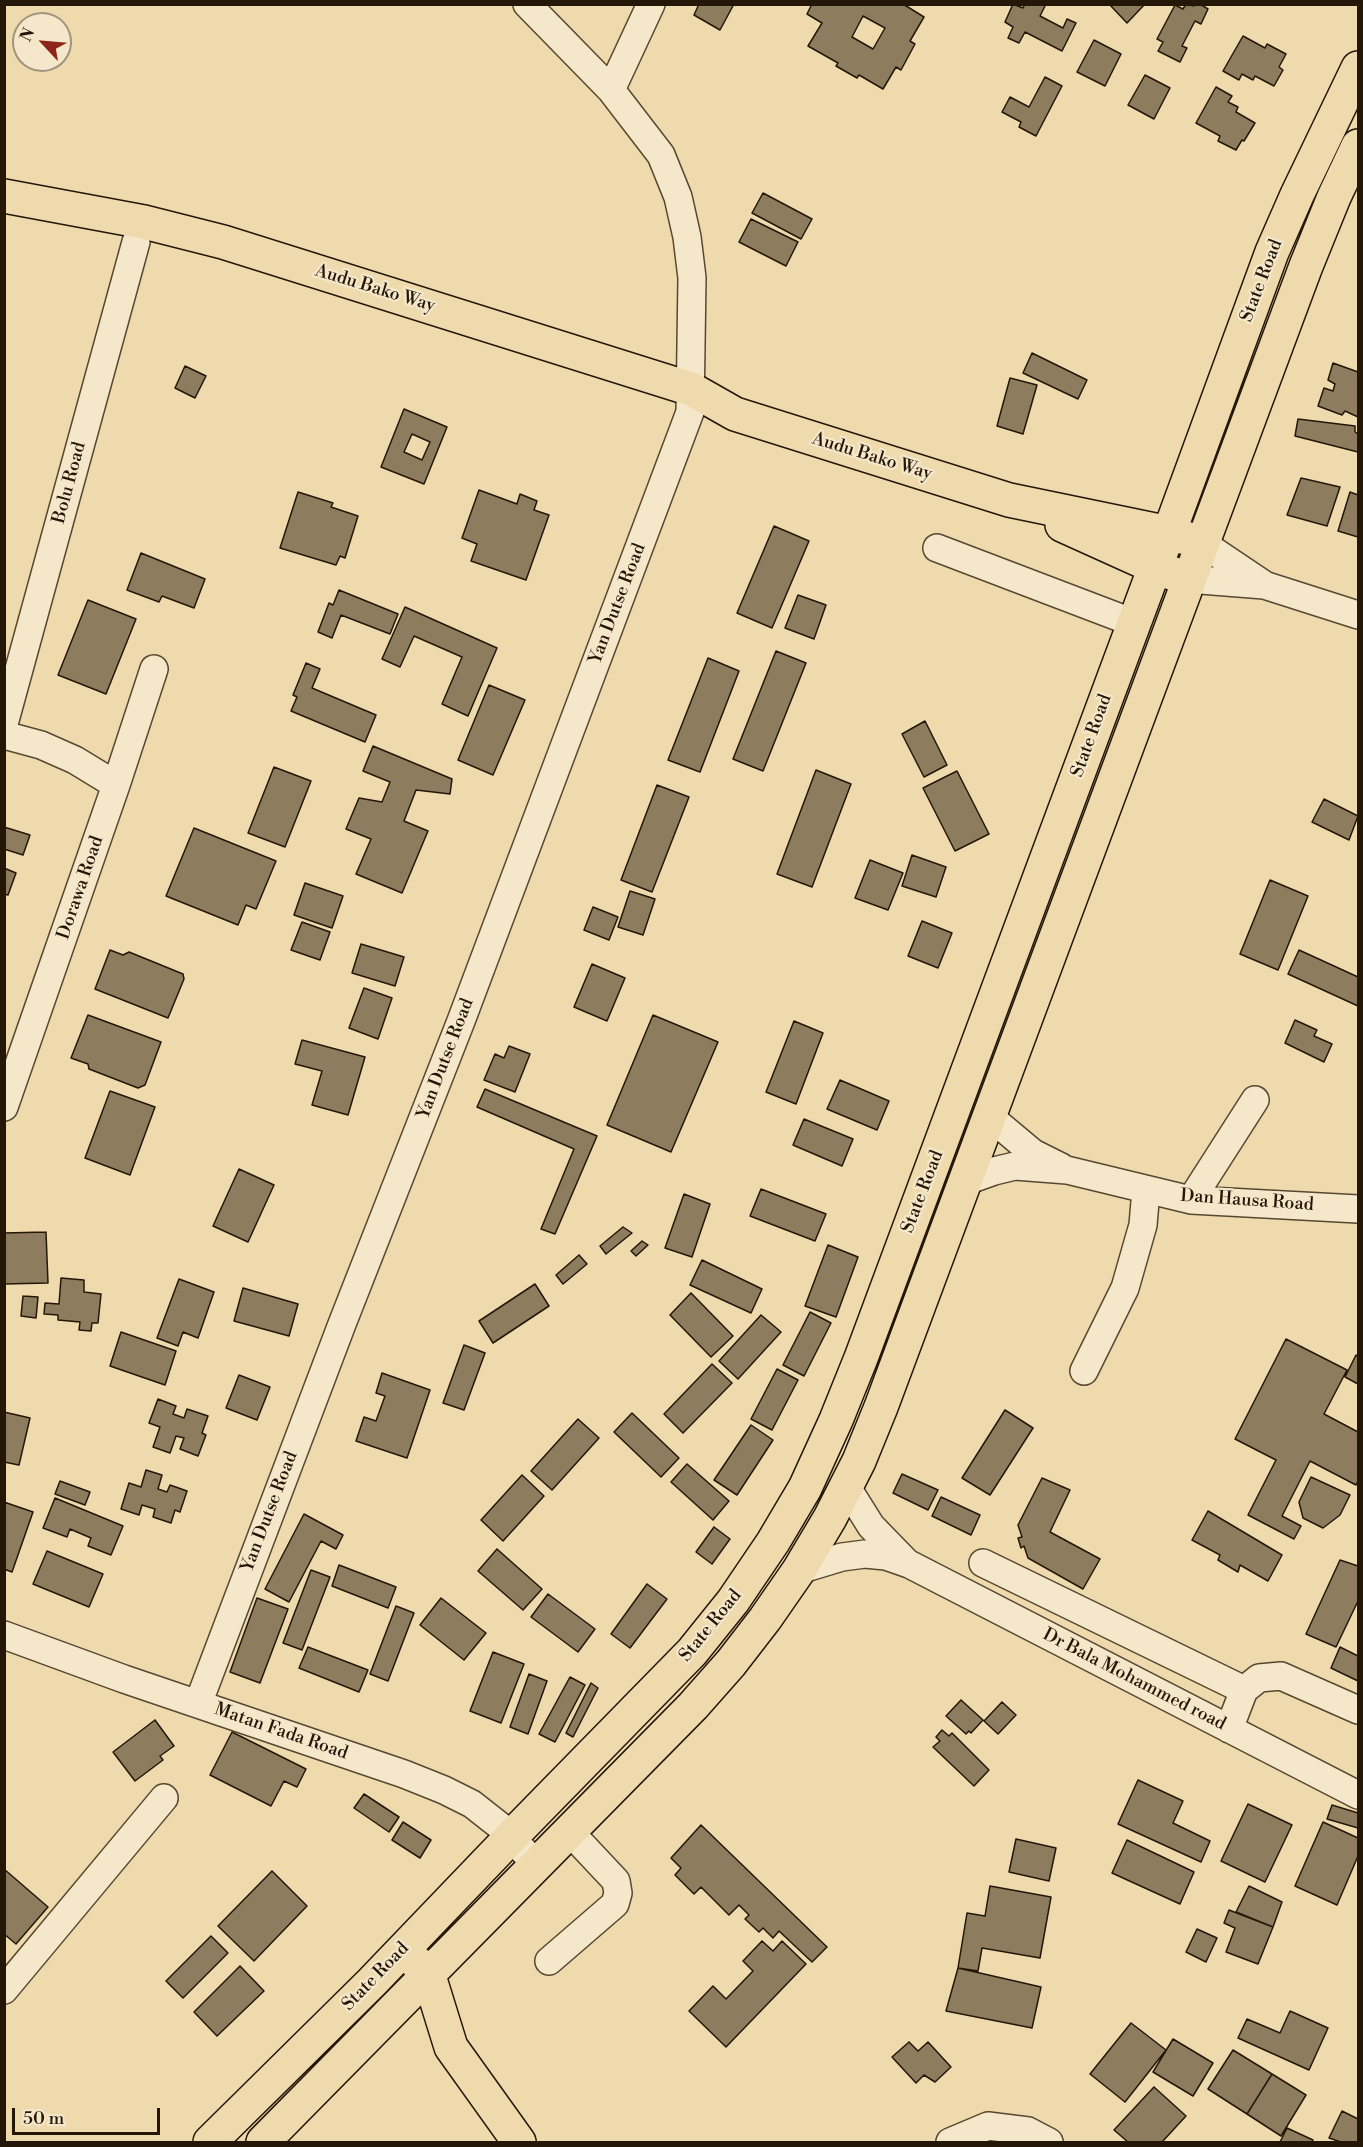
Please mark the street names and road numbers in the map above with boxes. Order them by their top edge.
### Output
street label: State Road [1236,237,1288,325]
street label: Audu Bako Way [312,260,438,318]
street label: Audu Bako Way [809,428,935,486]
street label: Bolu Road [49,440,91,526]
street label: Yan Dutse Road [585,541,651,667]
street label: State Road [1067,691,1117,781]
street label: Dorawa Road [53,833,109,943]
street label: Yan Dutse Road [413,996,479,1122]
street label: State Road [897,1148,949,1236]
street label: Dan Hausa Road [1180,1186,1314,1216]
street label: Yan Dutse Road [237,1449,303,1575]
street label: State Road [675,1585,747,1667]
street label: Dr Bala Mohammed road [1039,1624,1229,1736]
street label: Matan Fada Road [211,1699,351,1765]
street label: State Road [338,1938,414,2016]

